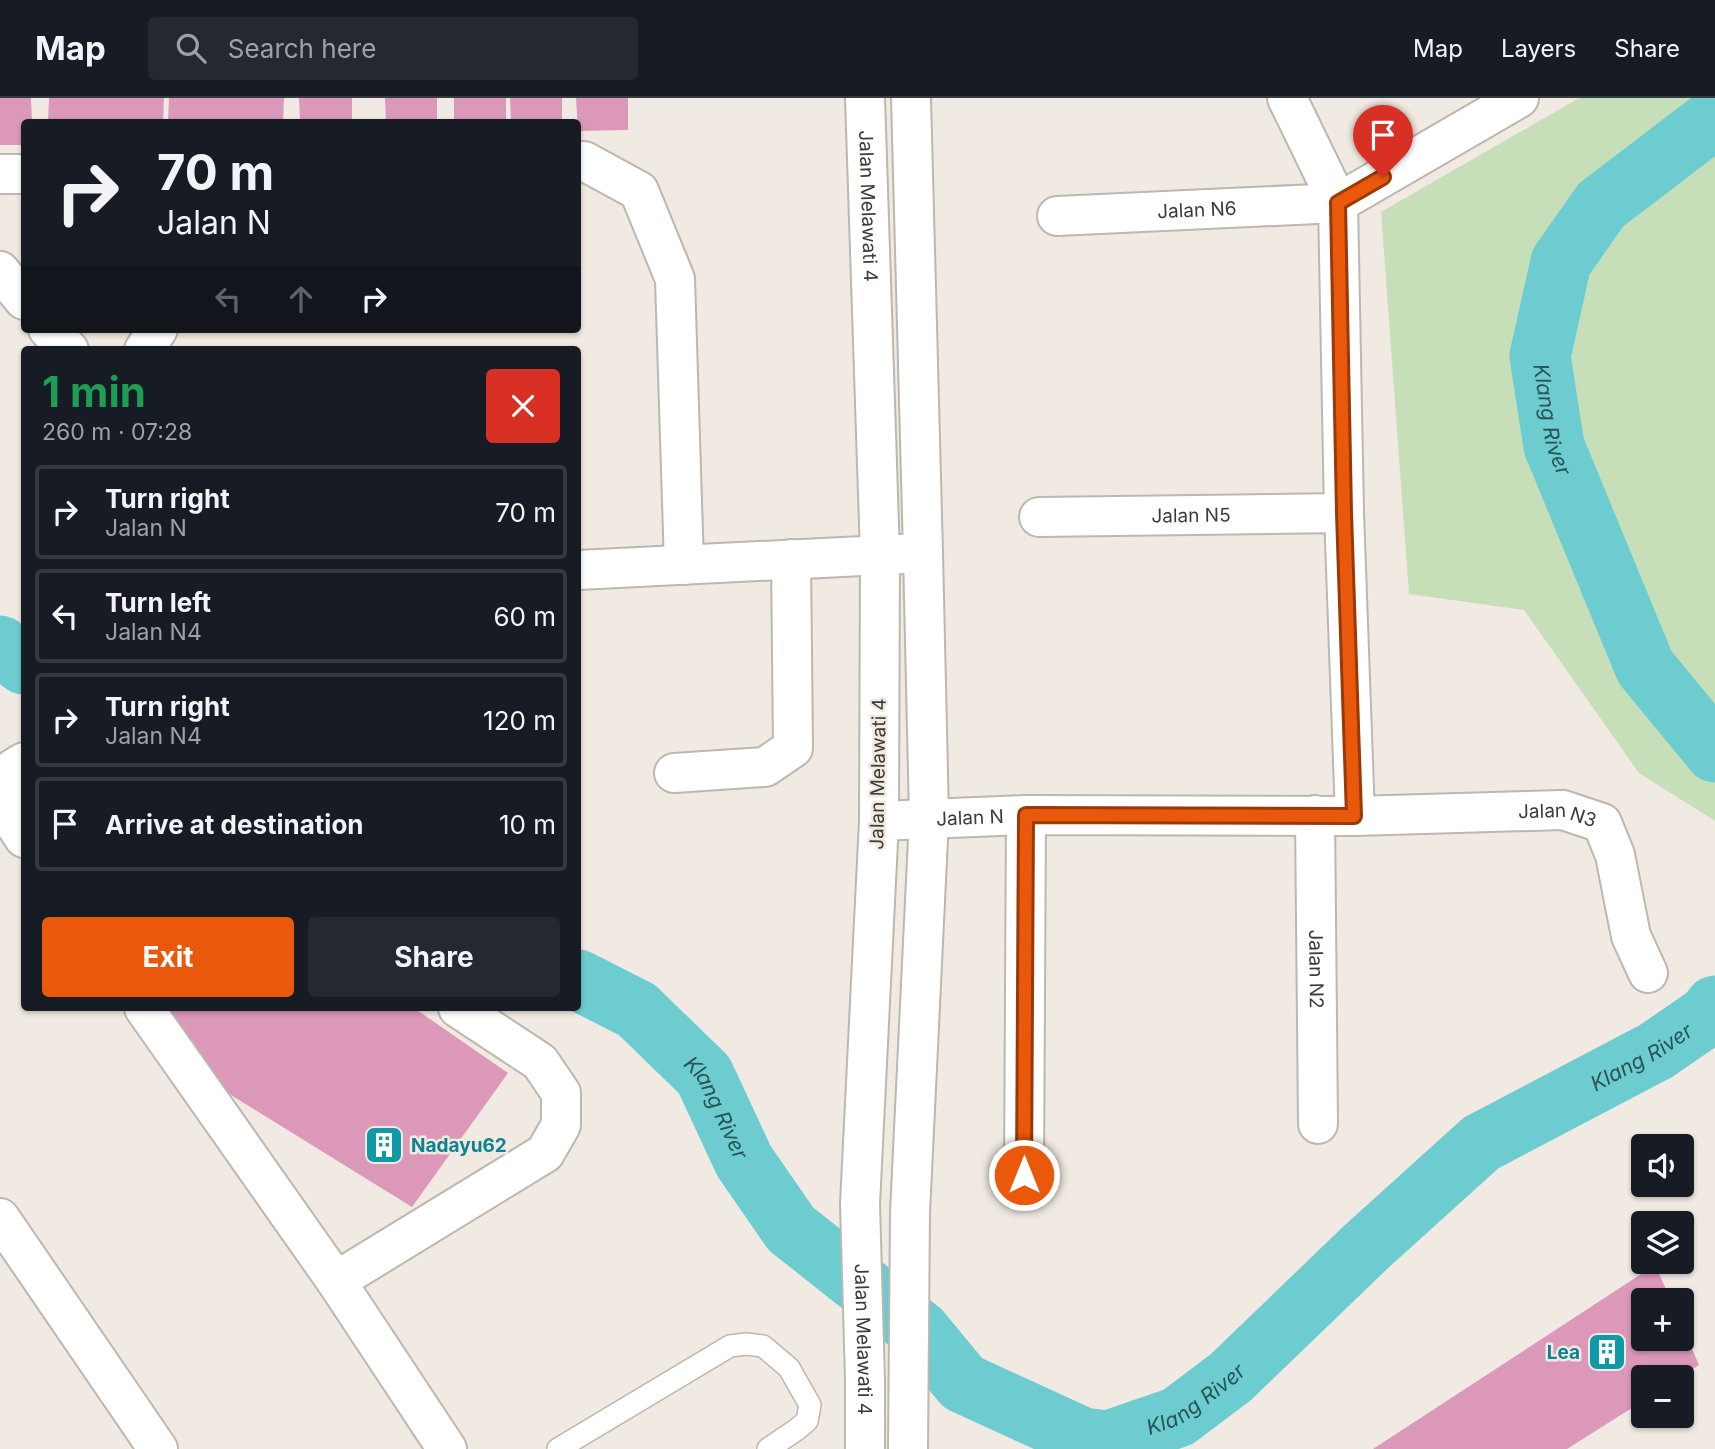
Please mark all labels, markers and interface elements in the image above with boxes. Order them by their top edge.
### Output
search box [148,17,638,80]
text: Map [35,28,106,68]
icon: search [172,29,210,67]
text: Search here [228,33,376,64]
text: Map [1413,34,1463,63]
text: Layers [1501,34,1576,63]
text: Share [1614,34,1680,63]
pin [1353,105,1413,177]
icon: arrive [1364,116,1402,154]
street label: Jalan Melawati 4 [855,130,883,282]
text: 70 m [157,143,274,202]
icon: right [42,147,133,238]
street label: Jalan N6 [1157,196,1237,223]
text: Jalan N [157,203,271,242]
icon: left [209,280,247,318]
icon: ahead [282,280,320,318]
icon: right [355,280,393,318]
water label: Klang River [1529,362,1577,480]
text: 1 min [42,366,146,417]
button: close [486,369,560,443]
text: 260 m · 07:28 [42,418,192,446]
text: Turn right [105,483,230,514]
icon: right [46,493,84,531]
text: 70 m [495,497,556,528]
street label: Jalan N5 [1151,503,1231,527]
text: Jalan N [105,514,187,542]
text: Turn left [105,587,211,618]
icon: left [46,597,84,635]
text: 60 m [493,601,556,632]
text: Jalan N4 [105,618,202,646]
text: Turn right [105,691,230,722]
street label: Jalan Melawati 4 [865,698,891,850]
icon: right [46,701,84,739]
text: 120 m [483,705,556,736]
text: Jalan N4 [105,722,202,750]
street label: Jalan N3 [1518,798,1599,832]
street label: Jalan N [936,804,1004,830]
icon: arrive [46,805,84,843]
text: Arrive at destination [105,809,364,840]
text: 10 m [499,809,556,840]
button: Exit [42,917,294,997]
button: Share [308,917,560,997]
street label: Jalan N2 [1305,929,1328,1009]
water label: Klang River [1586,1017,1698,1096]
water label: Klang River [679,1051,754,1164]
building icon: Nadayu62 [363,1124,405,1166]
place label: Nadayu62 [411,1134,507,1157]
map controls [1631,1134,1694,1428]
button: sound [1631,1134,1694,1197]
position arrow [987,1138,1061,1212]
button: layers [1631,1211,1694,1274]
street label: Jalan Melawati 4 [850,1263,877,1415]
button: + [1631,1288,1694,1351]
building icon: Lea [1586,1331,1628,1373]
place label: Lea [1547,1341,1580,1364]
water label: Klang River [1143,1357,1251,1439]
button: − [1631,1365,1694,1428]

